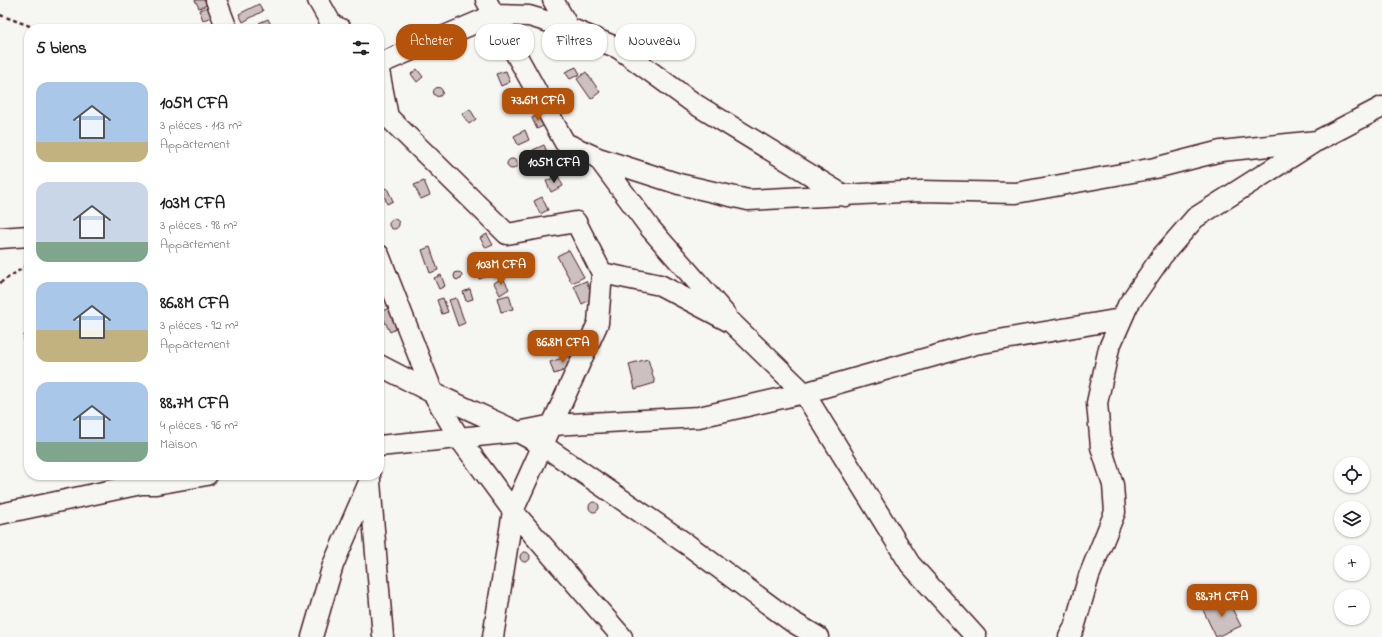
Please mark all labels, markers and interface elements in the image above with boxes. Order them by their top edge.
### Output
chip: Acheter [396,24,467,60]
chip: Louer [475,24,534,60]
chip: Filtres [542,24,607,60]
chip: Nouveau [615,24,695,60]
text: 5 biens [36,36,87,61]
icon: filters [350,37,372,59]
pin: 73.6M CFA [492,88,584,122]
text: 105M CFA [160,91,228,116]
text: 73.6M CFA [511,91,565,110]
icon: home [68,98,116,146]
text: 3 pièces · 113 m² [160,116,242,135]
text: Appartement [160,135,230,154]
pin: 105M CFA [513,150,595,184]
text: 105M CFA [528,153,580,172]
text: 103M CFA [160,191,225,216]
icon: home [68,198,116,246]
text: 3 pièces · 98 m² [160,216,237,235]
text: Appartement [160,235,230,254]
pin: 103M CFA [460,252,542,286]
text: 103M CFA [476,255,526,274]
text: 86.8M CFA [160,291,229,316]
icon: home [68,298,116,346]
text: 3 pièces · 92 m² [160,316,239,335]
pin: 86.8M CFA [517,330,609,364]
text: 86.8M CFA [537,333,589,352]
text: Appartement [160,335,230,354]
text: 88.7M CFA [160,391,229,416]
icon: home [68,398,116,446]
text: 4 pièces · 96 m² [160,416,238,435]
text: Maison [160,435,197,454]
map controls [1334,457,1370,625]
button: locate [1334,457,1370,493]
button: layers [1334,501,1370,537]
button: + [1334,545,1370,581]
pin: 88.7M CFA [1176,584,1268,618]
text: 88.7M CFA [1196,587,1248,606]
button: − [1334,589,1370,625]

